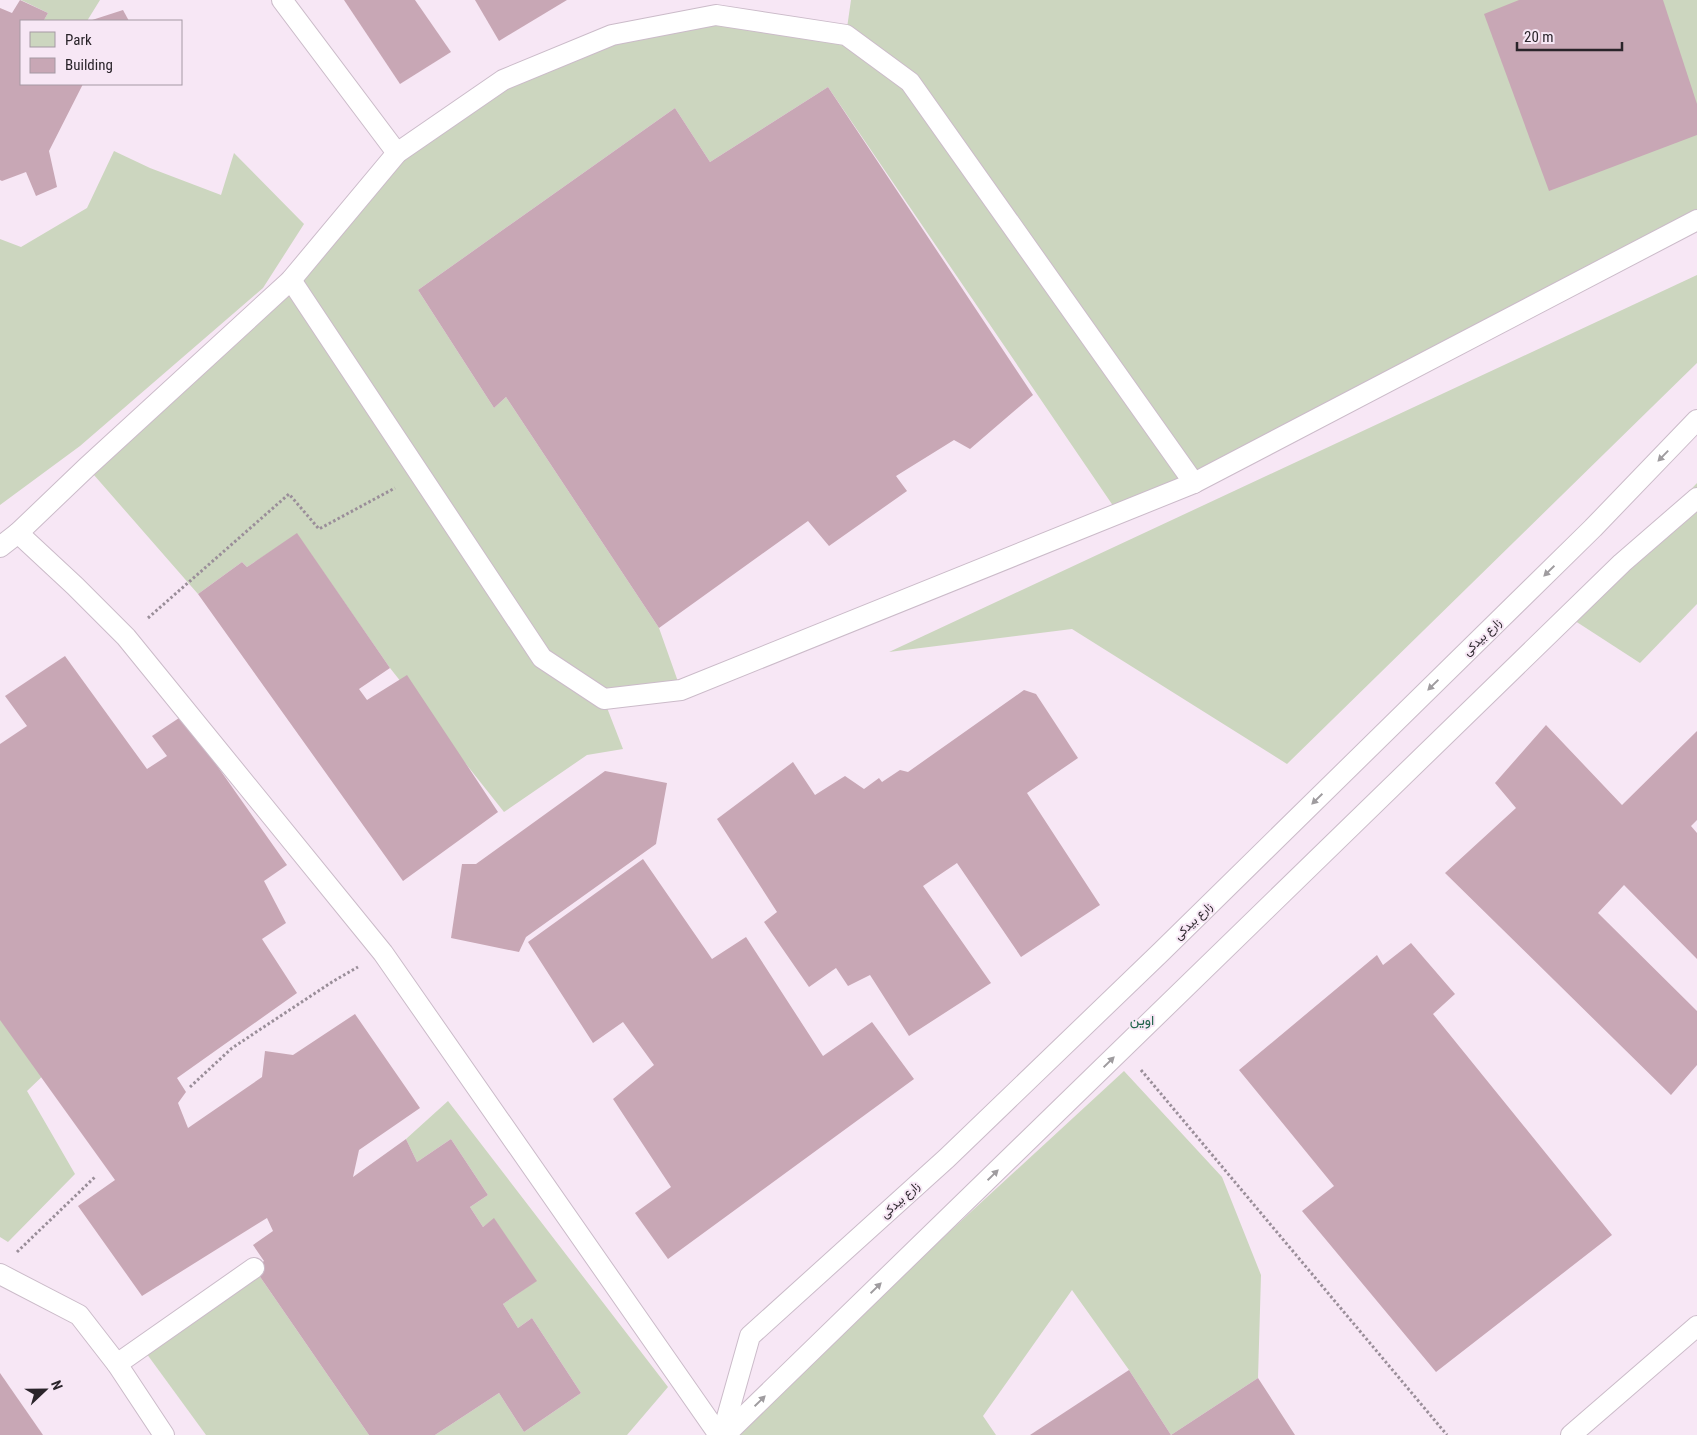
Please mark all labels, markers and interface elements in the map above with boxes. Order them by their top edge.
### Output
legend [20,20,182,85]
scale bar [1517,20,1622,52]
text: 20 m [1524,28,1554,46]
text: Park [65,31,92,49]
text: Building [65,56,113,74]
one-way arrow [1657,449,1669,461]
one-way arrow [1544,565,1556,577]
street label: زارع بیدکی [1460,615,1505,660]
one-way arrow [1428,679,1440,691]
one-way arrow [1311,793,1323,805]
street label: زارع بیدکی [1171,899,1216,944]
district label: اوین [1130,1012,1154,1029]
one-way arrow [1103,1056,1115,1068]
one-way arrow [986,1169,998,1181]
street label: زارع بیدکی [878,1179,924,1223]
one-way arrow [870,1282,882,1294]
north arrow [20,1365,70,1415]
text: N [48,1378,66,1392]
one-way arrow [753,1395,765,1407]

